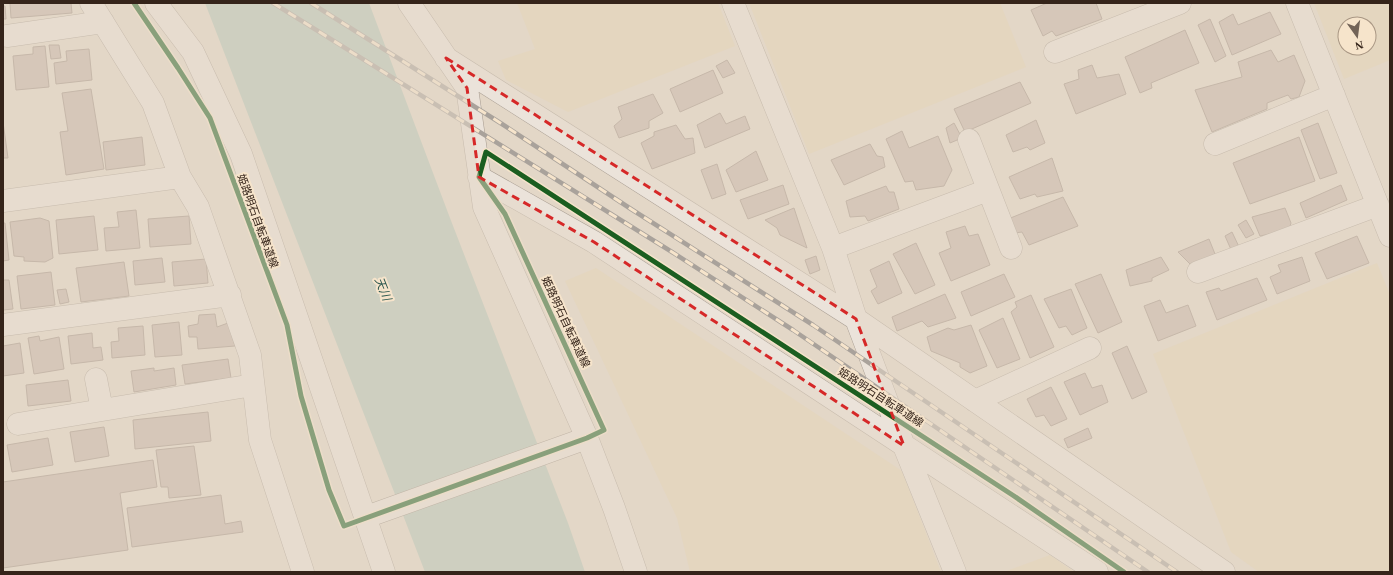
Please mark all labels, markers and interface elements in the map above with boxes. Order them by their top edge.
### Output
north arrow [1337,16,1377,56]
text: N [1354,39,1365,52]
street label: 姫路明石自転車道線 [235,172,281,270]
water label: 天川 [372,275,395,305]
street label: 姫路明石自転車道線 [540,275,592,369]
street label: 姫路明石自転車道線 [836,365,926,429]

